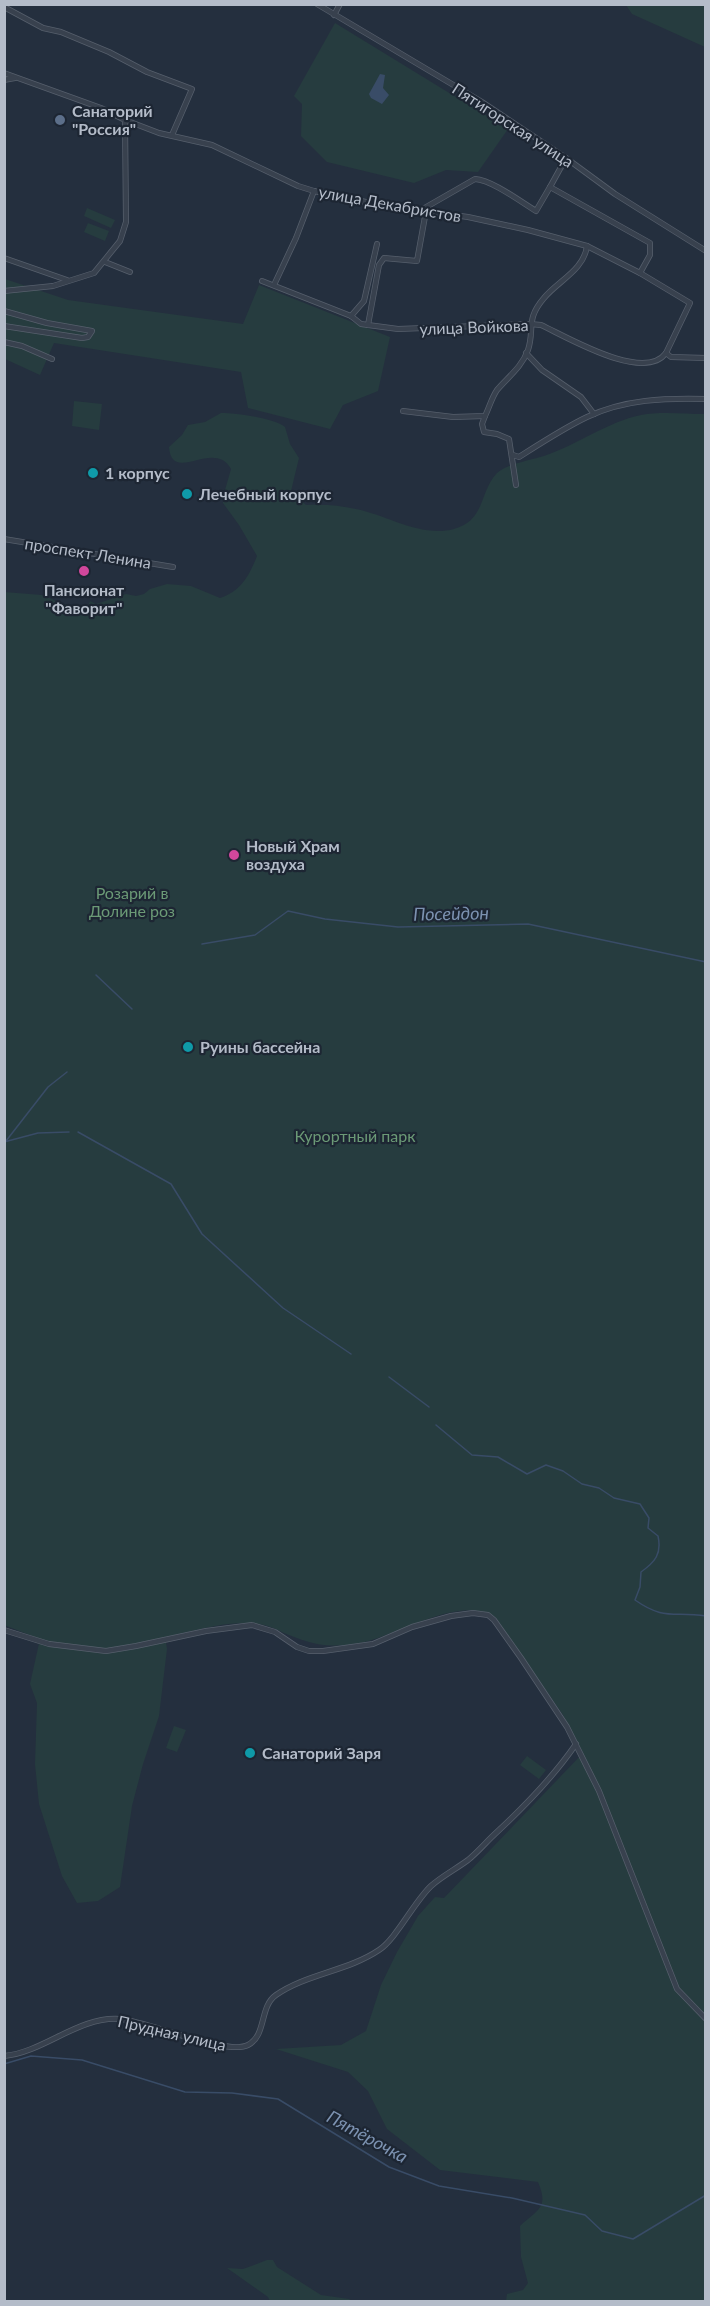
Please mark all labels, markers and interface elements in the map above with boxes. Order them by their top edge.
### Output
street label: Пятигорская улица [449,78,577,171]
place label: Санаторий "Россия" [72,101,153,138]
marker: Санаторий "Россия" [53,113,67,127]
street label: улица Декабристов [317,182,463,225]
street label: улица Войкова [419,315,529,338]
place label: 1 корпус [105,463,170,482]
marker: 1 корпус [86,466,100,480]
place label: Лечебный корпус [198,484,332,503]
marker: Лечебный корпус [180,487,194,501]
street label: проспект Ленина [24,533,153,572]
marker: Пансионат "Фаворит" [77,564,91,578]
place label: Пансионат "Фаворит" [44,580,125,617]
place label: Новый Храм воздуха [246,836,340,873]
marker: Новый Храм воздуха [227,848,241,862]
park label: Розарий в Долине роз [89,883,175,920]
water label: Посейдон [413,901,489,925]
place label: Руины бассейна [200,1037,320,1056]
marker: Руины бассейна [181,1040,195,1054]
park label: Курортный парк [294,1126,416,1145]
place label: Санаторий Заря [262,1743,381,1762]
marker: Санаторий Заря [243,1746,257,1760]
street label: Прудная улица [116,2011,228,2054]
water label: Пятёрочка [323,2105,412,2167]

